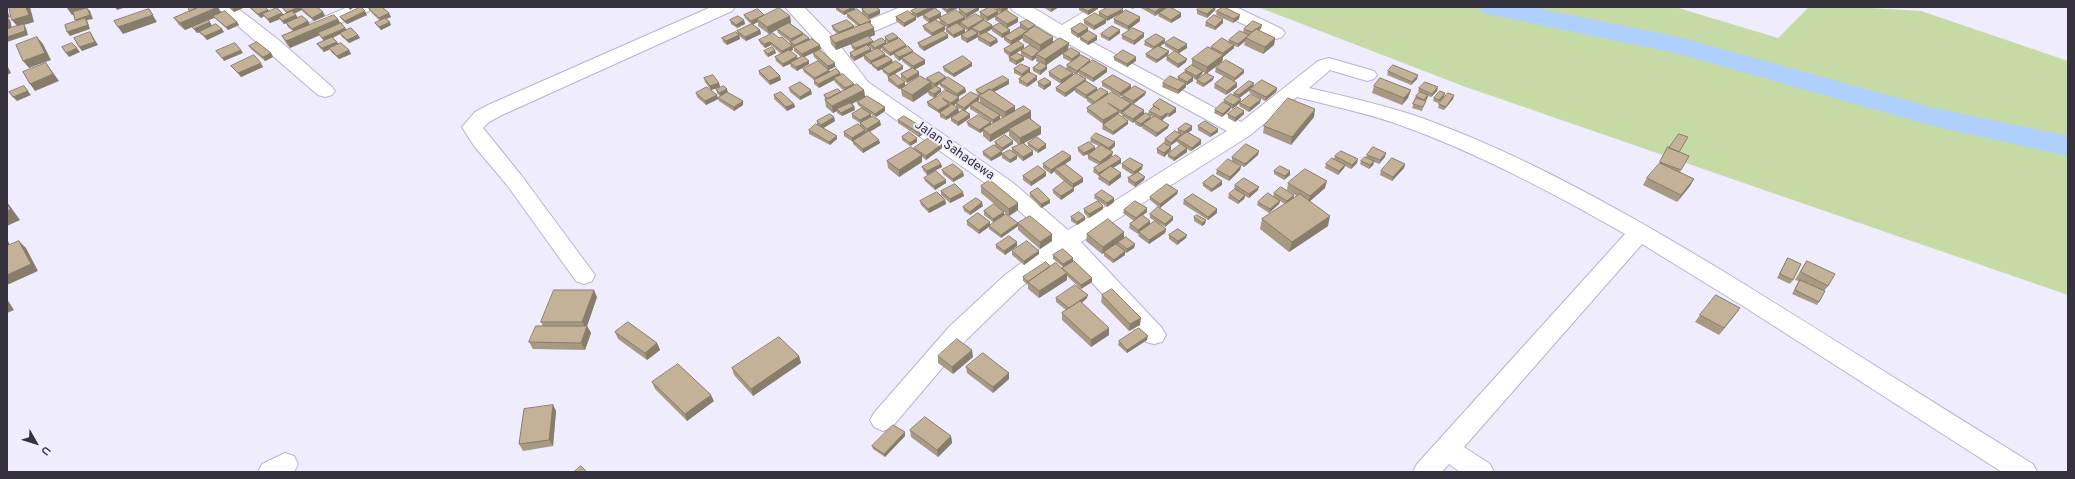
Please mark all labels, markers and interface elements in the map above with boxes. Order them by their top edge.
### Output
street label: Jalan Sahadewa [911,118,997,184]
north arrow [16,423,56,463]
text: U [37,443,53,458]

